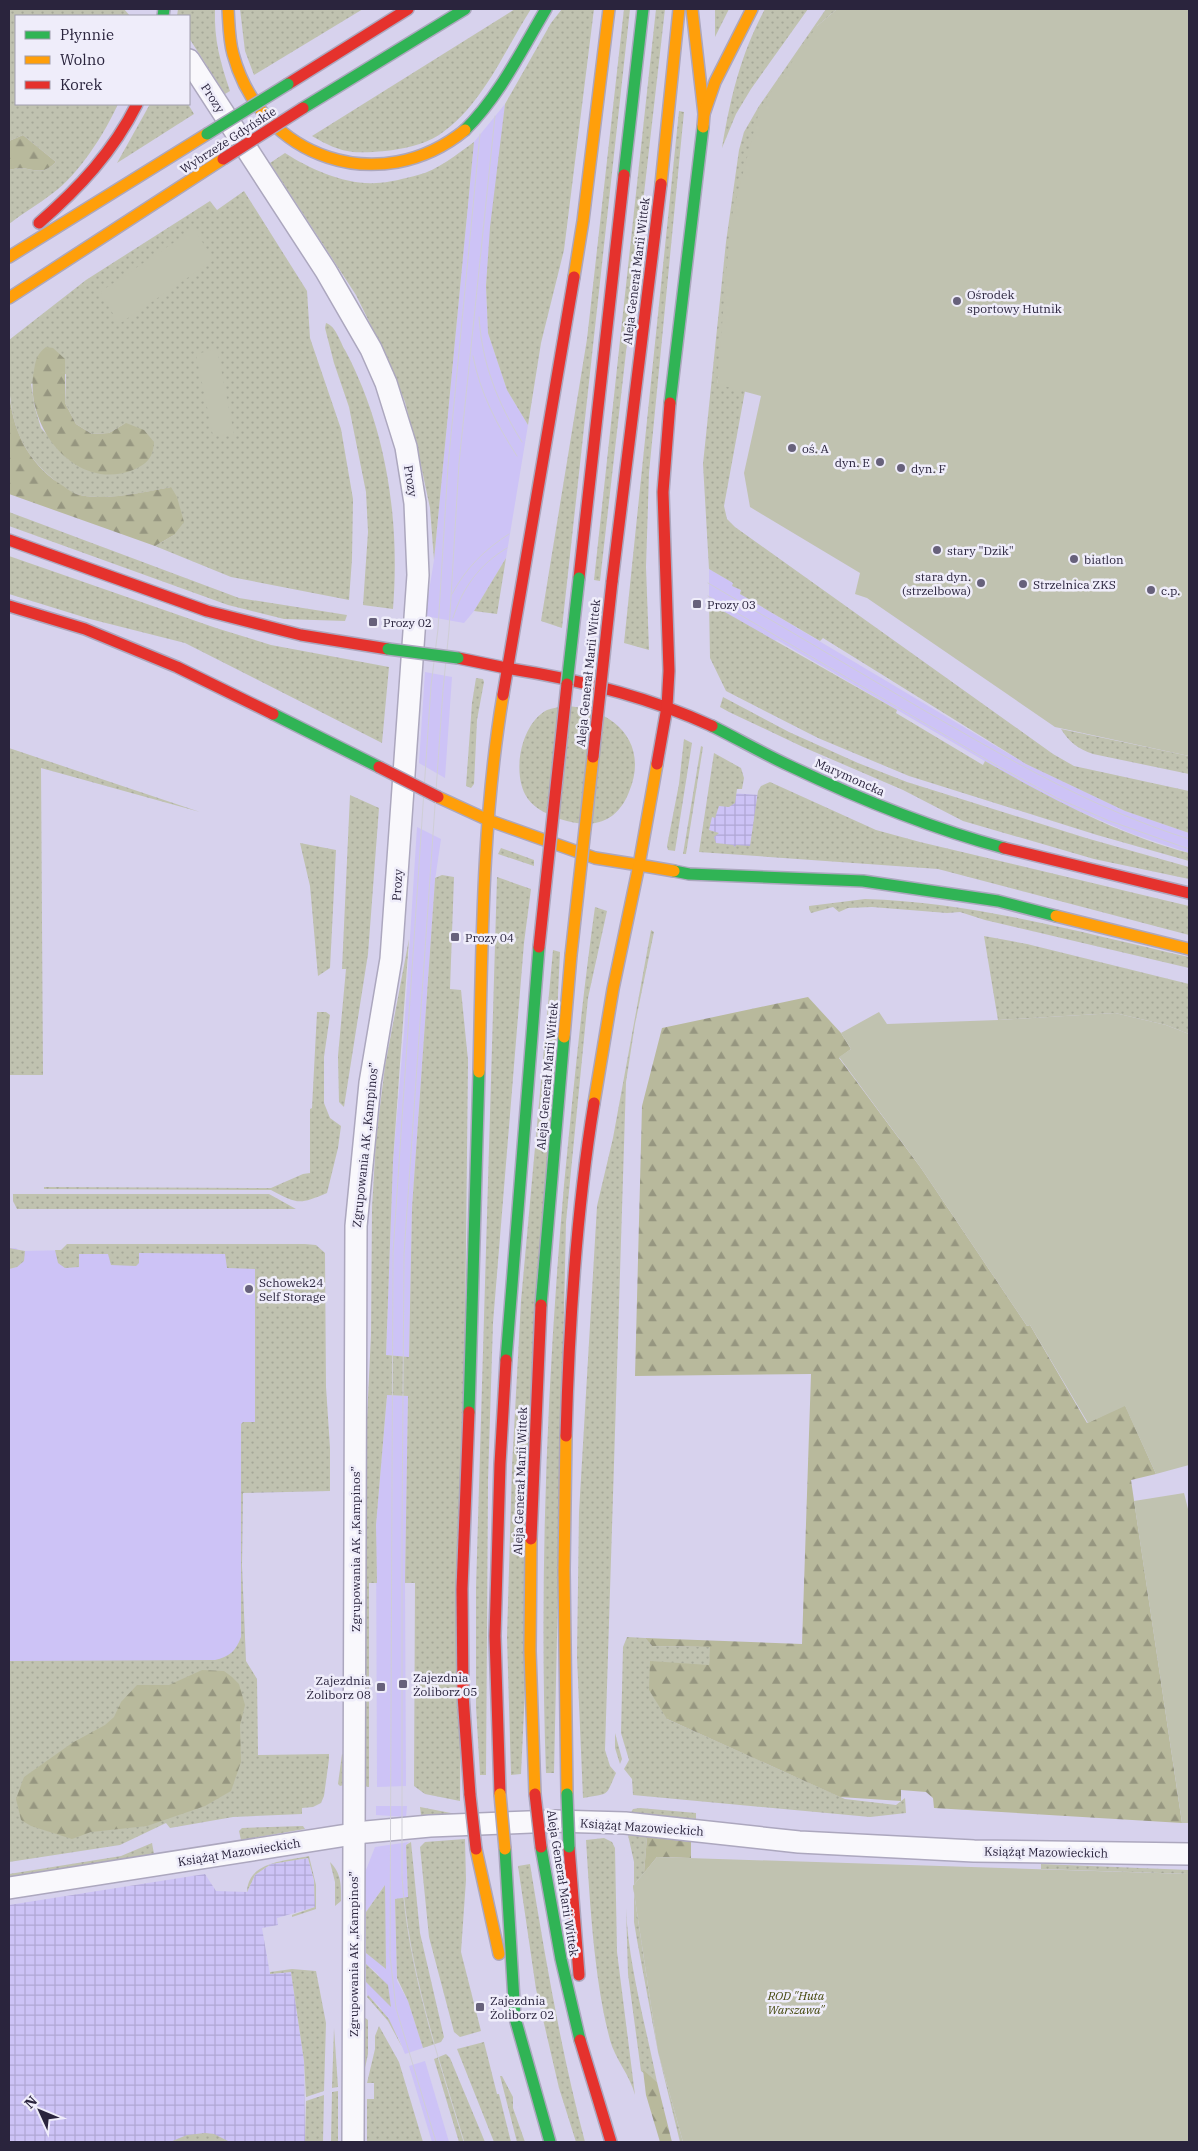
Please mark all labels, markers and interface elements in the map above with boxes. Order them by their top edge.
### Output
legend [15,15,190,105]
text: Płynnie [60,25,114,44]
text: Wolno [60,50,105,69]
text: Korek [60,75,102,94]
street label: Prozy [198,81,228,116]
street label: Wybrzeże Gdyńskie [177,103,279,177]
street label: Aleja Generał Marii Wittek [620,196,652,346]
place label: Ośrodek sportowy Hutnik [967,287,1062,316]
marker: Ośrodek sportowy Hutnik [951,295,963,307]
place label: oś. A [802,441,829,456]
marker: oś. A [786,442,798,454]
place label: dyn. E [835,455,870,470]
marker: dyn. E [874,456,886,468]
place label: dyn. F [911,461,946,476]
marker: dyn. F [895,462,907,474]
street label: Prozy [401,464,421,498]
place label: stary "Dzik" [947,543,1014,558]
marker: stary "Dzik" [931,544,943,556]
place label: biatlon [1084,552,1124,567]
marker: biatlon [1068,553,1080,565]
place label: stara dyn. (strzelbowa) [902,569,971,598]
marker: stara dyn. (strzelbowa) [975,577,987,589]
place label: Strzelnica ZKS [1033,577,1116,592]
marker: Strzelnica ZKS [1017,578,1029,590]
place label: c.p. [1161,583,1180,598]
marker: c.p. [1145,584,1157,596]
place label: Prozy 03 [707,597,756,612]
street label: Aleja Generał Marii Wittek [573,598,603,748]
marker: Prozy 03 [691,598,703,610]
place label: Prozy 02 [383,615,432,630]
marker: Prozy 02 [367,616,379,628]
street label: Marymoncka [813,755,888,799]
street label: Prozy [388,868,406,901]
place label: Prozy 04 [465,930,514,945]
marker: Prozy 04 [449,931,461,943]
street label: Aleja Generał Marii Wittek [533,1001,561,1151]
street label: Zgrupowania AK „Kampinos” [349,1062,381,1228]
place label: Schowek24 Self Storage [259,1275,326,1304]
marker: Schowek24 Self Storage [243,1283,255,1295]
street label: Aleja Generał Marii Wittek [510,1407,530,1555]
street label: Zgrupowania AK „Kampinos” [348,1466,363,1632]
place label: Zajezdnia Żoliborz 05 [413,1670,477,1699]
place label: Zajezdnia Żoliborz 08 [307,1673,371,1702]
marker: Zajezdnia Żoliborz 05 [397,1678,409,1690]
marker: Zajezdnia Żoliborz 08 [375,1681,387,1693]
street label: Aleja Generał Marii Wittek [544,1809,582,1957]
street label: Książąt Mazowieckich [580,1815,705,1839]
street label: Książąt Mazowieckich [177,1835,302,1869]
street label: Książąt Mazowieckich [984,1843,1109,1861]
street label: Zgrupowania AK „Kampinos” [346,1871,361,2037]
park label: ROD "Huta Warszawa" [767,1988,826,2017]
place label: Zajezdnia Żoliborz 02 [490,1993,554,2022]
marker: Zajezdnia Żoliborz 02 [474,2001,486,2013]
north arrow [15,2086,65,2136]
text: N [20,2092,41,2112]

